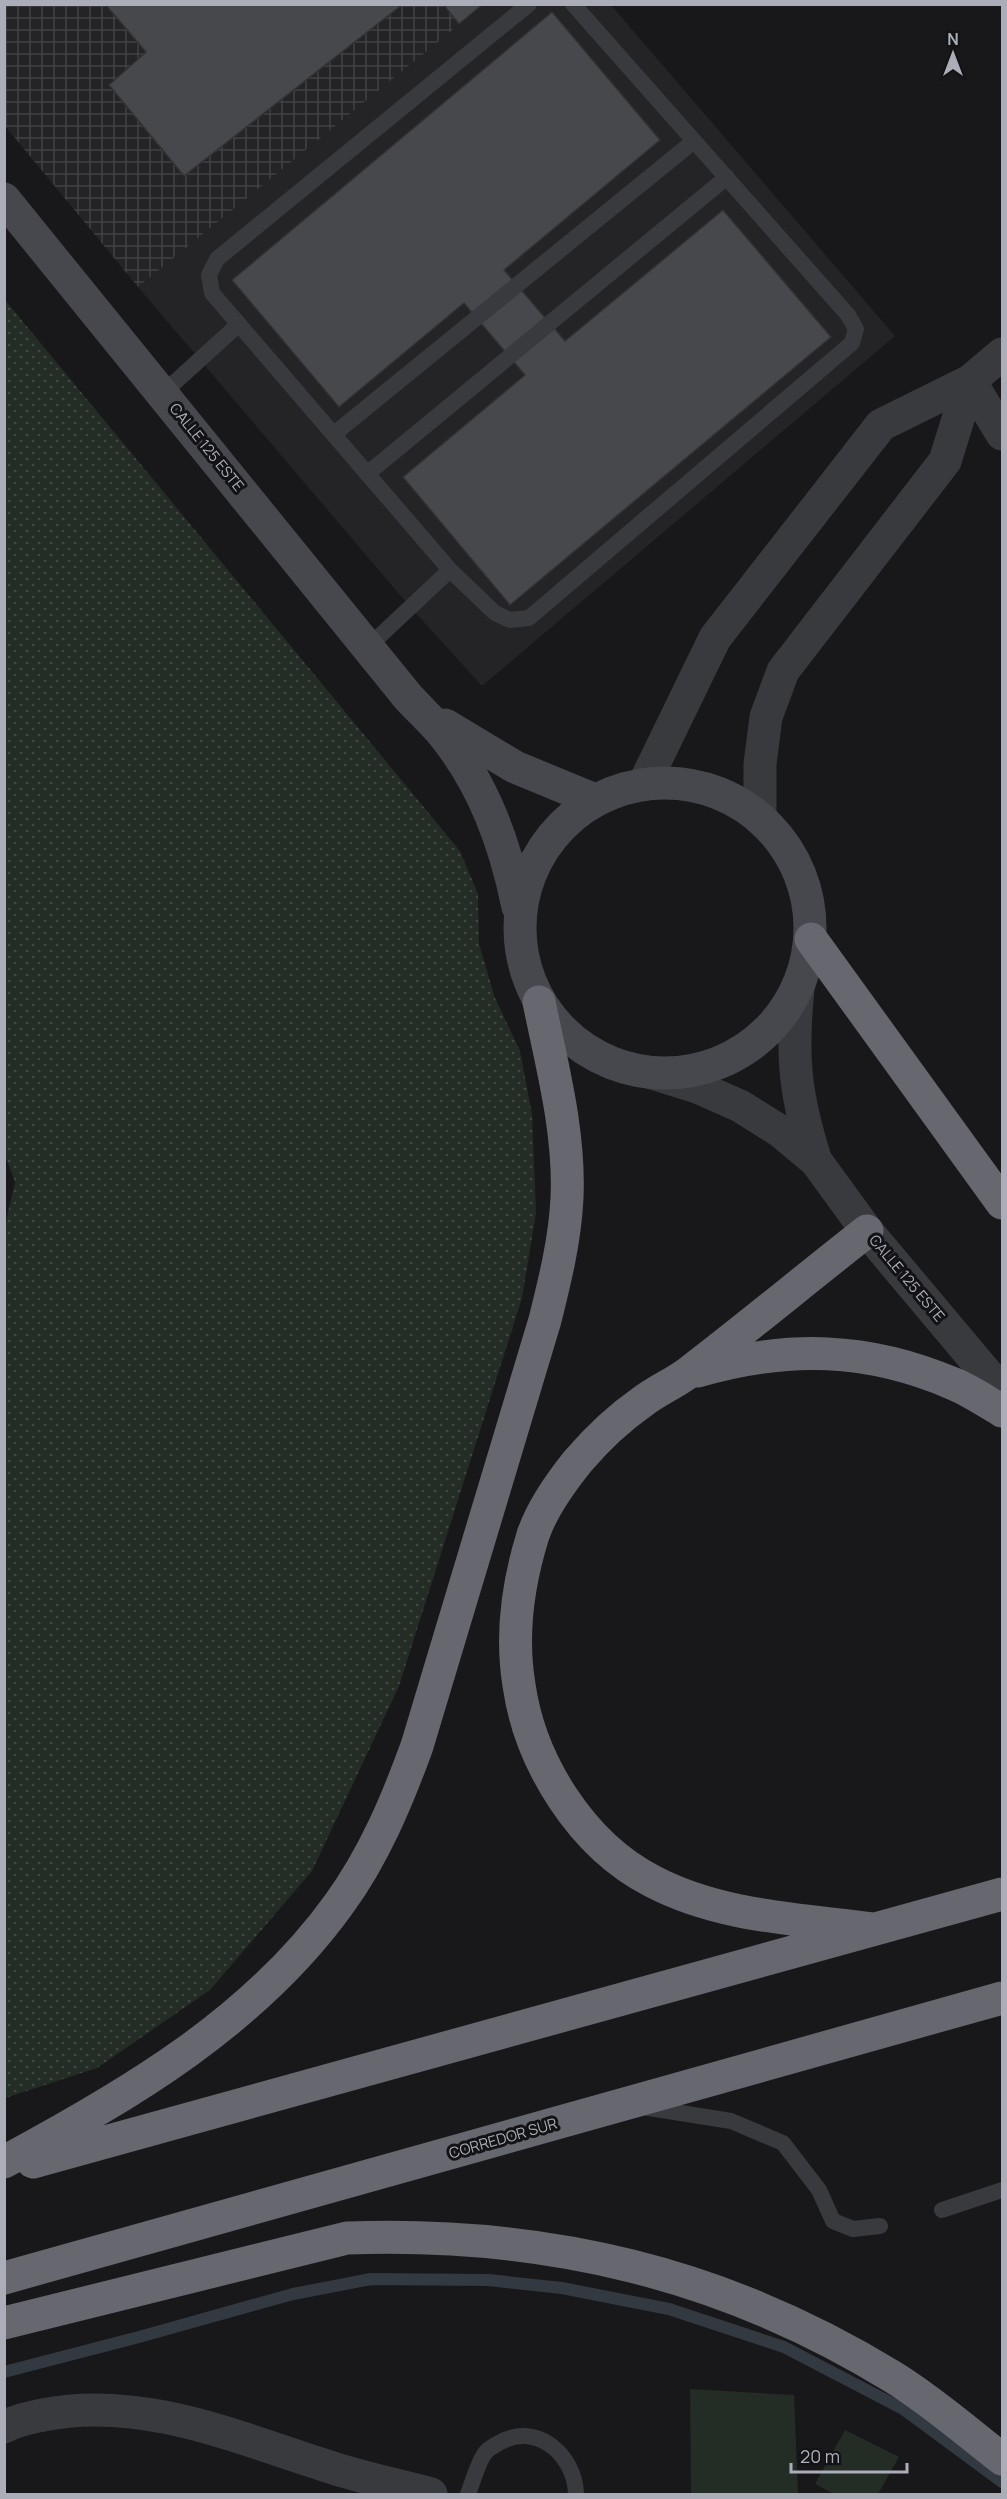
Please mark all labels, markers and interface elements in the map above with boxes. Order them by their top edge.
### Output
north arrow [923,24,983,84]
text: N [947,28,959,50]
street label: CALLE 125 ESTE [165,399,249,495]
street label: CALLE 125 ESTE [864,1230,950,1326]
street label: CORREDOR SUR [446,2113,560,2163]
scale bar [791,2436,906,2474]
text: 20 m [800,2444,840,2468]

